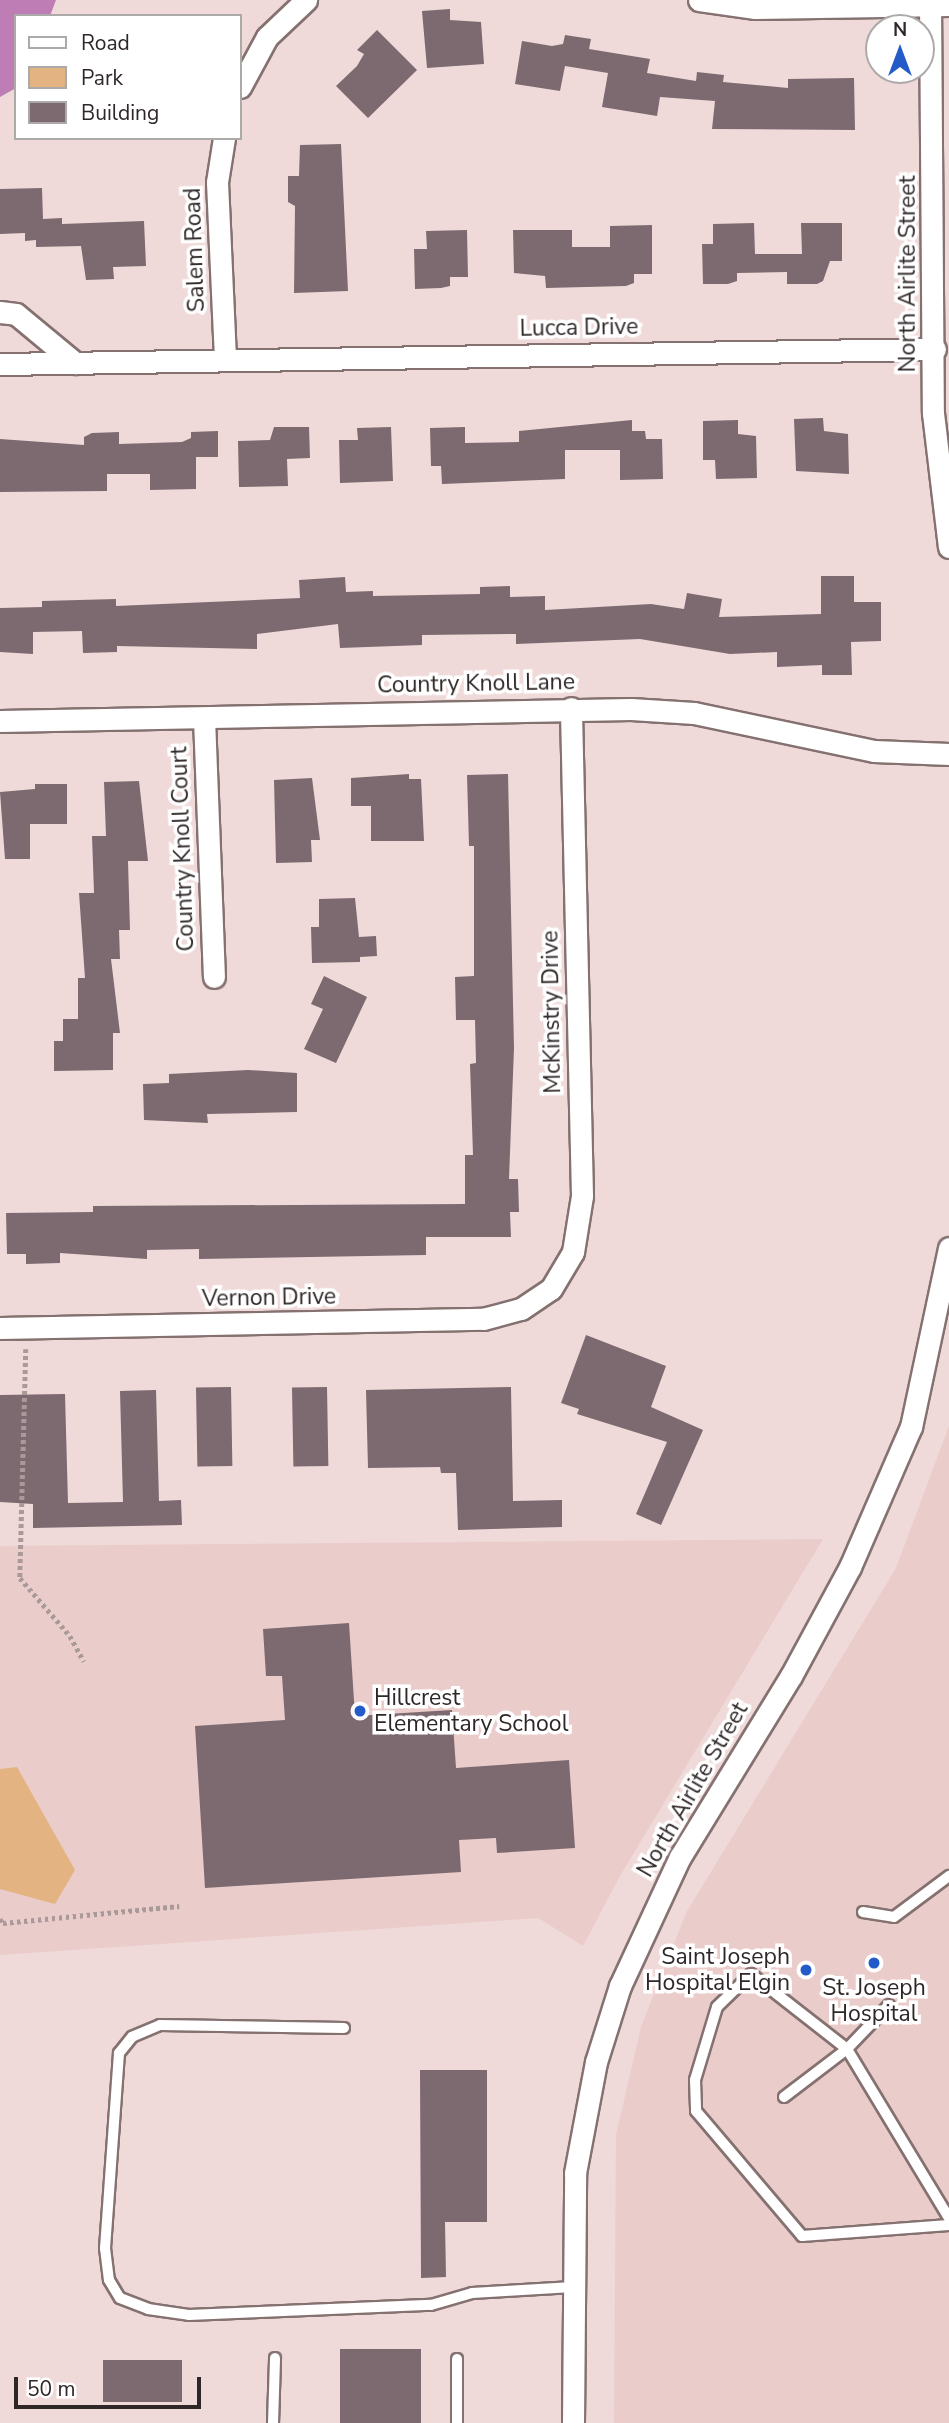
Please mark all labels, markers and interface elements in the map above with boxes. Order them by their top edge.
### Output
legend [14,14,242,140]
north arrow [865,14,935,84]
text: N [893,17,907,43]
text: Road [81,29,130,57]
text: Park [81,64,123,92]
text: Building [81,99,159,127]
street label: North Airlite Street [894,176,922,372]
street label: Salem Road [179,187,211,313]
street label: Lucca Drive [519,313,639,343]
street label: Country Knoll Lane [377,668,575,700]
street label: Country Knoll Court [166,746,200,952]
street label: McKinstry Drive [537,930,567,1094]
street label: Vernon Drive [202,1283,336,1313]
place label: Hillcrest Elementary School [374,1684,568,1738]
street label: North Airlite Street [632,1698,754,1882]
marker: Hillcrest Elementary School [352,1703,368,1719]
place label: Saint Joseph Hospital Elgin [645,1943,790,1997]
marker: St. Joseph Hospital [866,1955,882,1971]
marker: Saint Joseph Hospital Elgin [796,1960,816,1980]
place label: St. Joseph Hospital [822,1974,926,2028]
scale bar [18,2364,205,2408]
text: 50 m [27,2375,76,2403]

